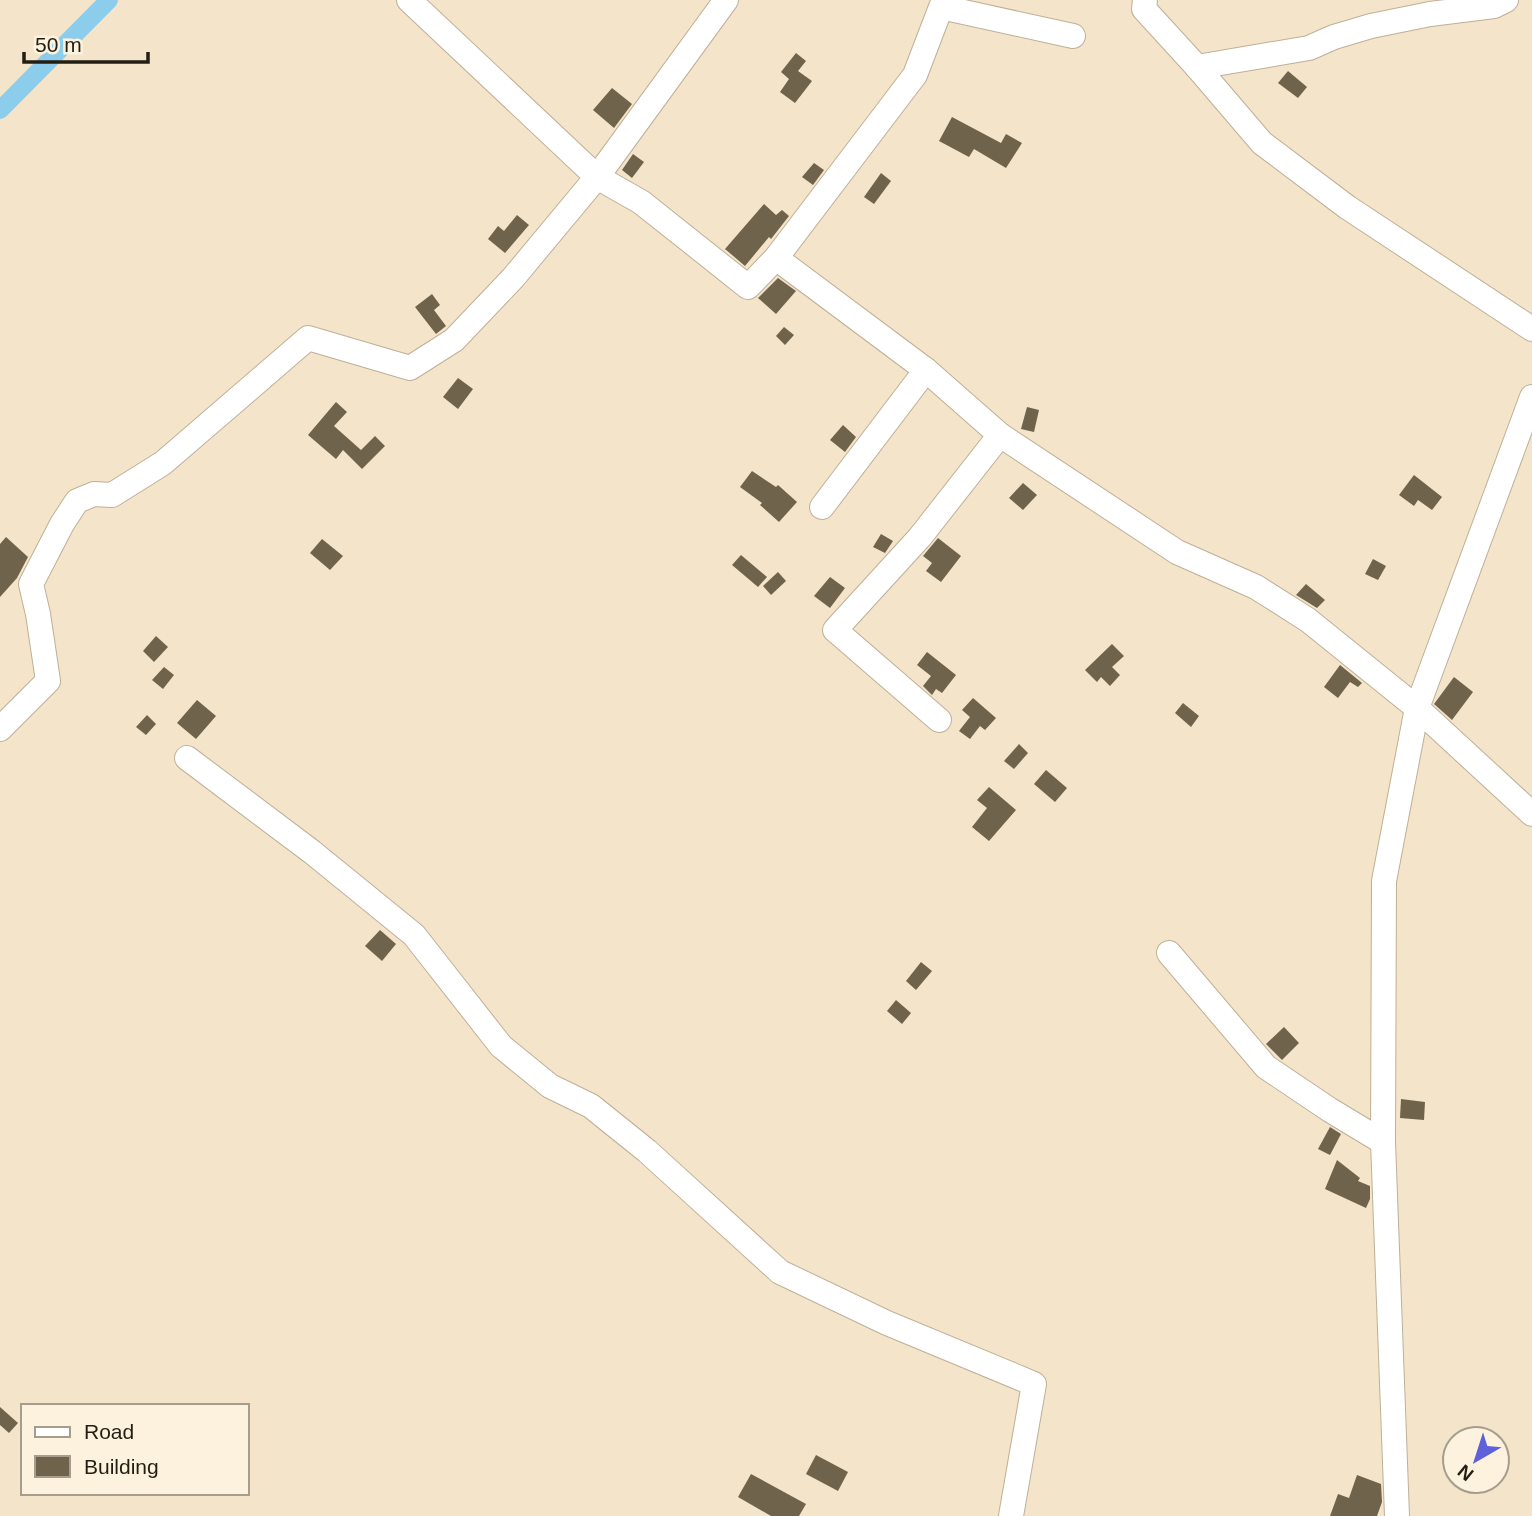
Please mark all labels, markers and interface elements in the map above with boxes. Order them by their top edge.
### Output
scale bar [24,21,149,65]
text: 50 m [35,33,82,56]
legend [21,1404,248,1495]
text: Road [84,1420,134,1443]
north arrow [1441,1425,1511,1495]
text: Building [84,1455,159,1478]
text: N [1454,1460,1478,1485]

